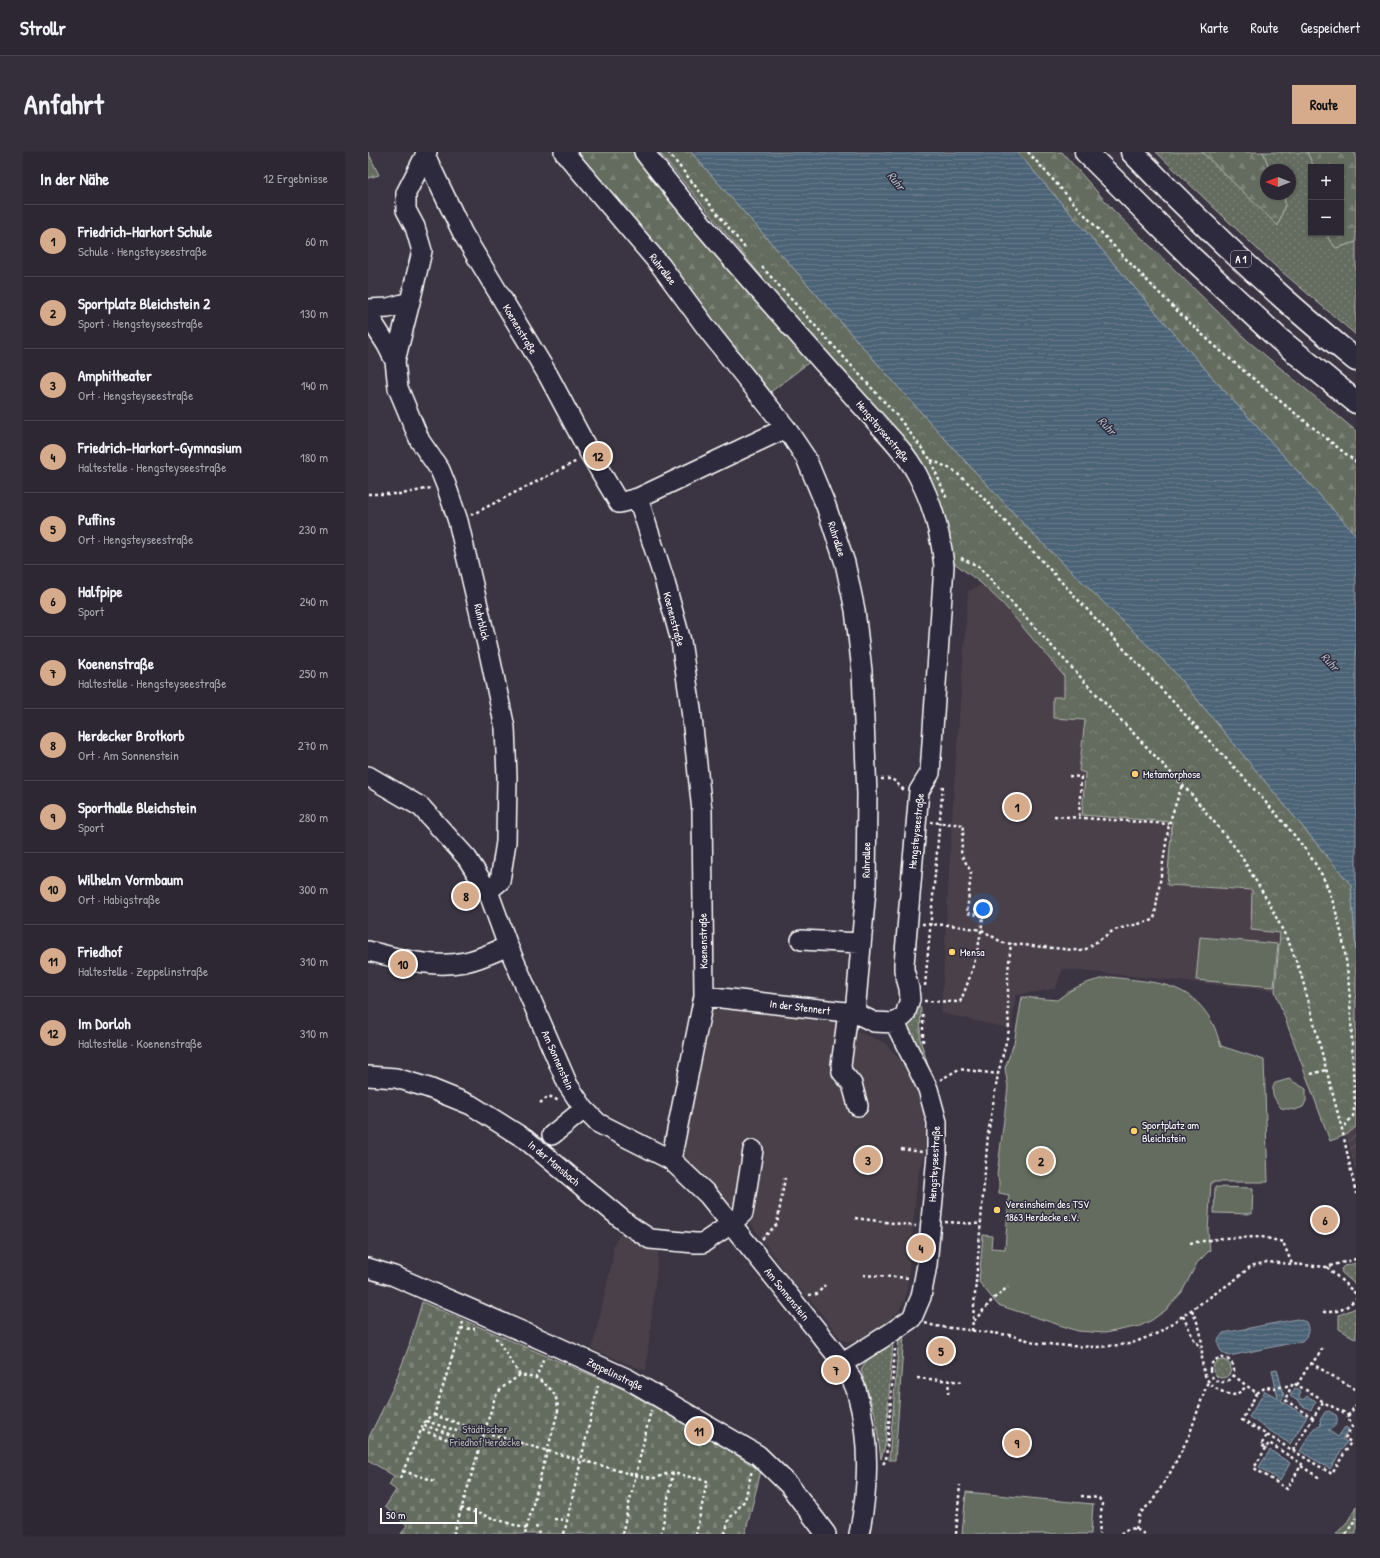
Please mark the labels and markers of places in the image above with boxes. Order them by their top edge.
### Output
pin: 12 [585,441,611,471]
place label: Metamorphose [1143,767,1201,781]
marker: Metamorphose [1130,769,1140,779]
pin: 1 [1004,792,1030,822]
pin: 8 [453,881,479,911]
place label: Mensa [960,945,985,959]
marker: Mensa [947,947,957,957]
pin: 10 [390,949,416,979]
place label: Sportplatz am Bleichstein [1142,1118,1199,1145]
marker: Sportplatz am Bleichstein [1129,1126,1139,1136]
pin: 3 [855,1145,881,1175]
pin: 2 [1028,1146,1054,1176]
place label: Vereinsheim des TSV 1863 Herdecke e.V. [1005,1197,1090,1224]
marker: Vereinsheim des TSV 1863 Herdecke e.V. [992,1205,1002,1215]
pin: 6 [1312,1205,1338,1235]
pin: 4 [908,1233,934,1263]
pin: 5 [928,1336,954,1366]
pin: 7 [823,1355,849,1385]
pin: 11 [686,1416,712,1446]
pin: 9 [1004,1428,1030,1458]

